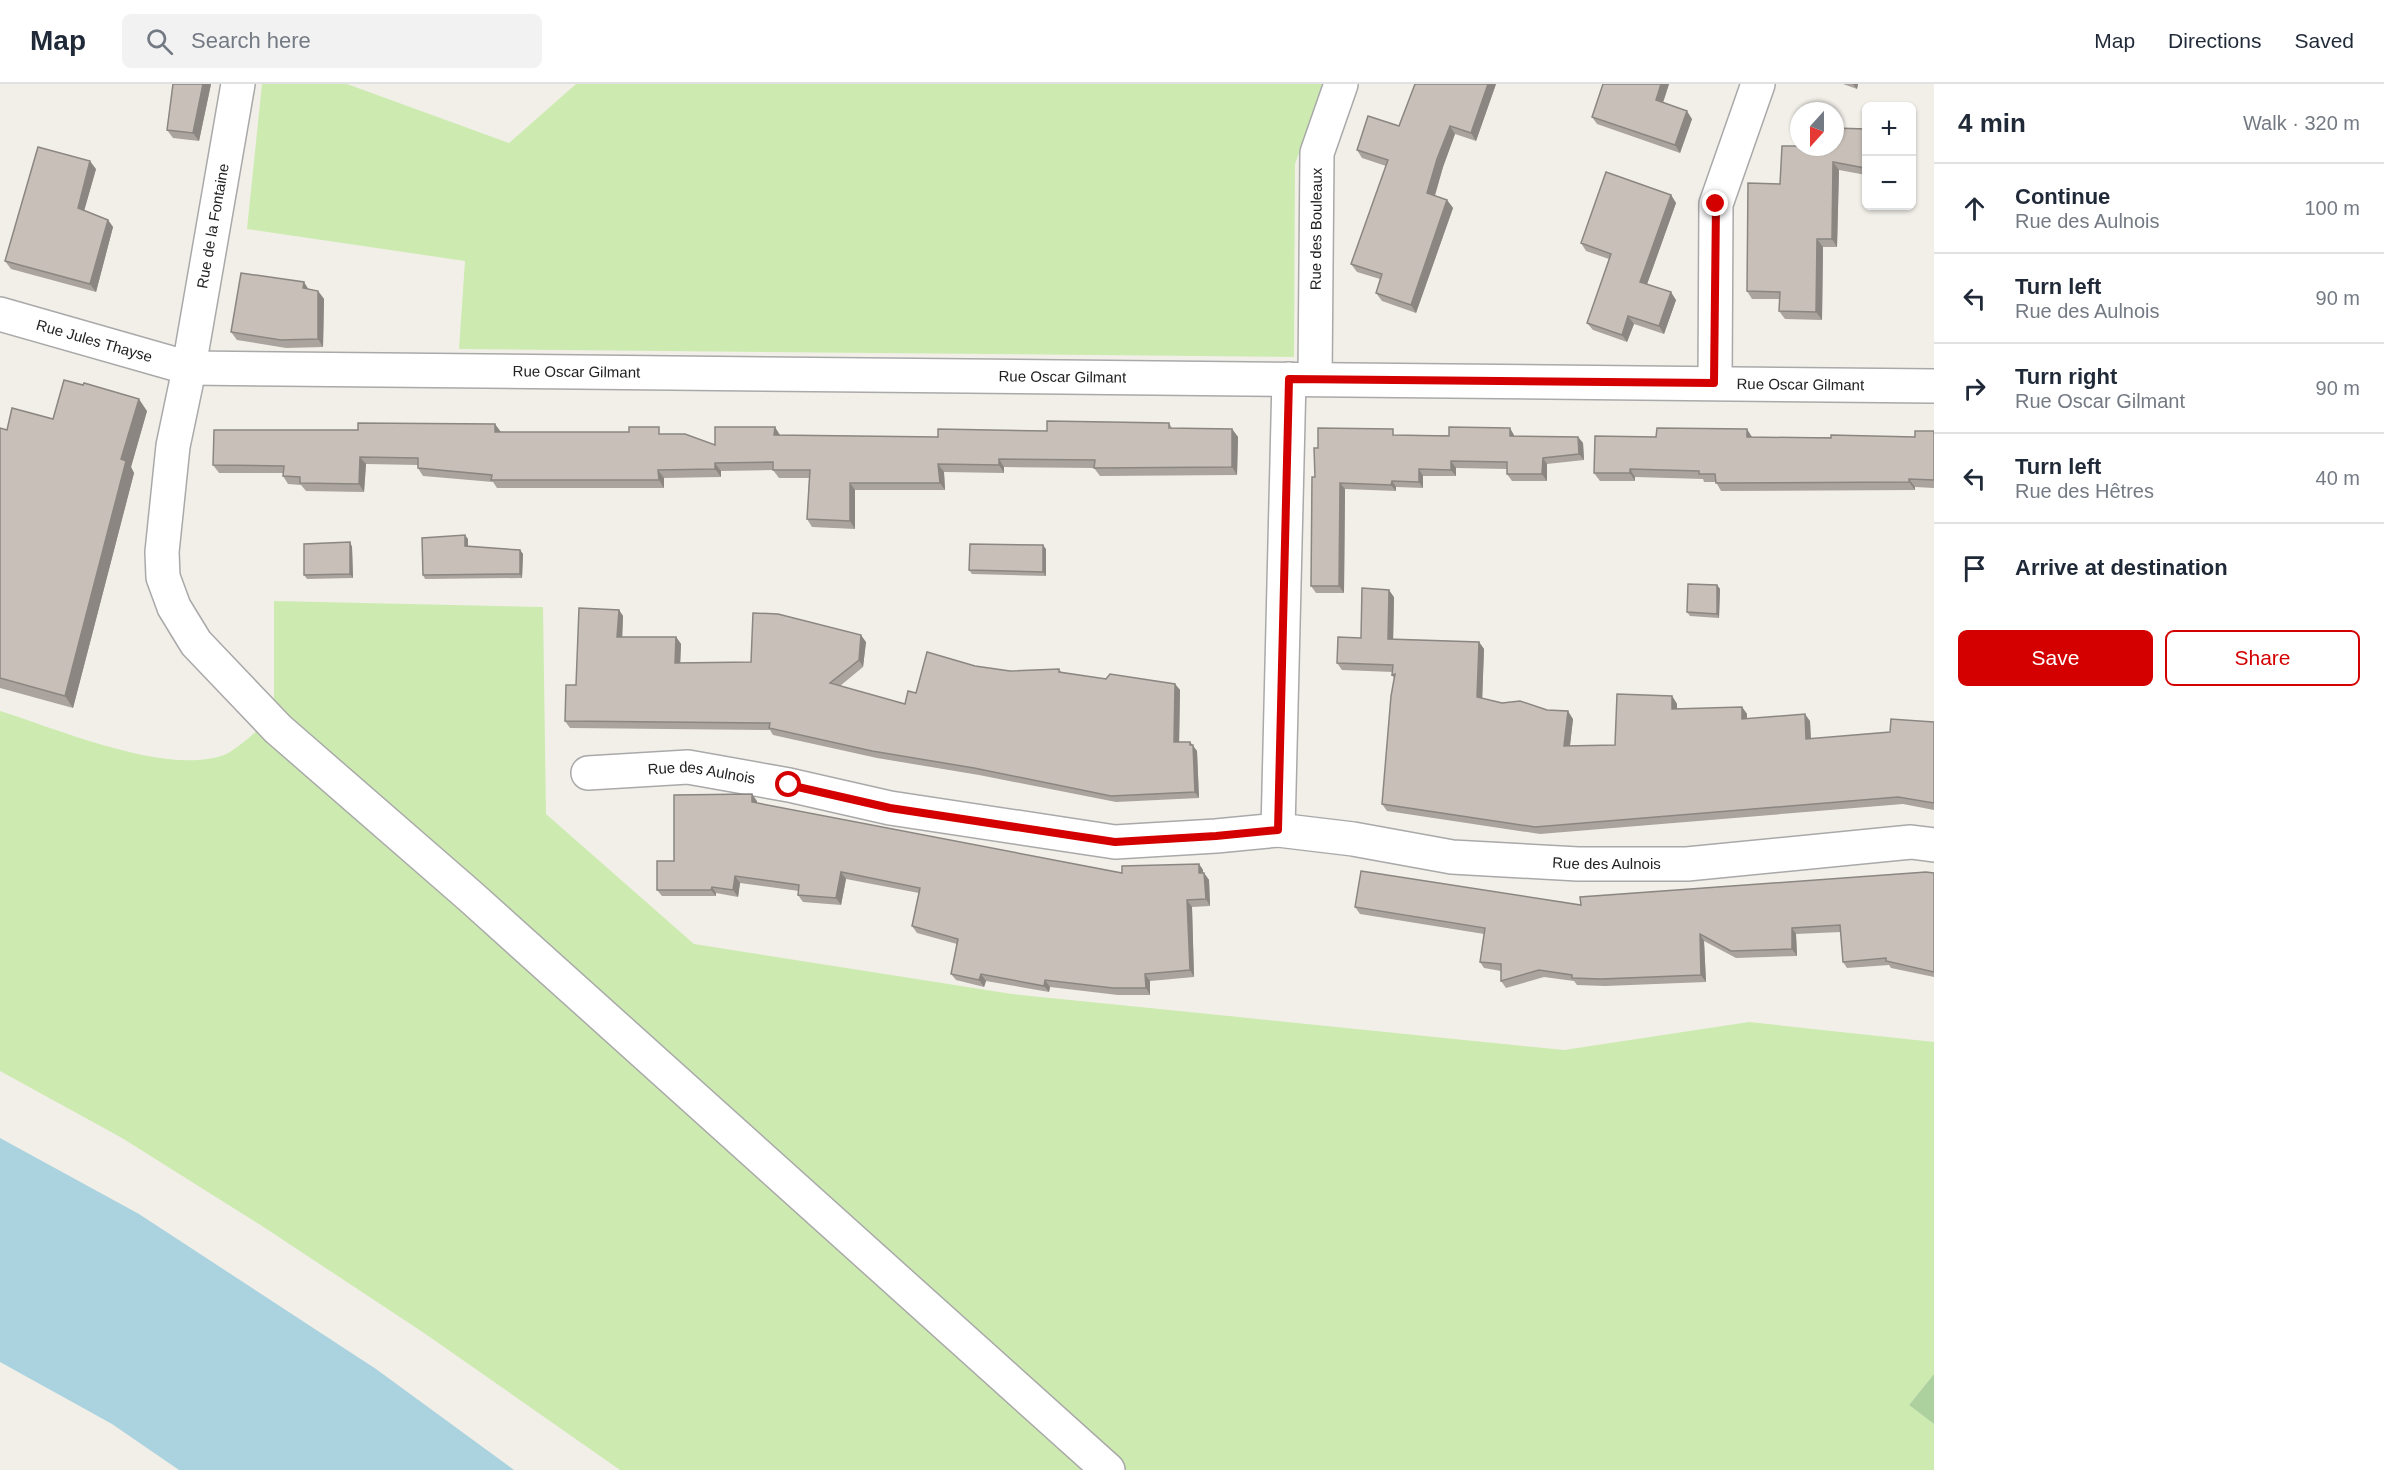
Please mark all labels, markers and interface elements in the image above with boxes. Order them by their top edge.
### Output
search box [122,14,542,68]
text: Map [30,25,86,56]
icon: search [143,25,176,58]
text: Search here [191,28,311,53]
text: Map [2094,29,2135,52]
text: Directions [2168,29,2261,52]
text: Saved [2294,29,2354,52]
north arrow [1790,102,1844,156]
map controls [1862,102,1916,210]
button: + [1862,102,1916,156]
text: 4 min [1958,108,2026,138]
text: Walk · 320 m [2243,112,2360,134]
button: − [1862,156,1916,210]
street label: Rue de la Fontaine [193,162,232,290]
street label: Rue des Bouleaux [1307,167,1325,290]
text: Continue [2015,184,2110,209]
route end [1702,190,1728,216]
icon: ahead [1958,192,1991,225]
text: 100 m [2304,197,2360,219]
text: Rue des Aulnois [2015,210,2160,232]
text: Turn left [2015,274,2101,299]
icon: left [1958,282,1991,315]
text: 90 m [2316,287,2360,309]
text: Rue des Aulnois [2015,300,2160,322]
street label: Rue Jules Thayse [34,316,154,365]
street label: Rue Oscar Gilmant [513,362,641,381]
text: Turn right [2015,364,2117,389]
street label: Rue Oscar Gilmant [999,367,1127,386]
icon: right [1958,372,1991,405]
street label: Rue Oscar Gilmant [1736,375,1865,393]
text: 90 m [2316,377,2360,399]
text: Rue Oscar Gilmant [2015,390,2185,412]
text: Turn left [2015,454,2101,479]
icon: left [1958,462,1991,495]
text: 40 m [2316,467,2360,489]
text: Rue des Hêtres [2015,480,2154,502]
icon: arrive [1958,552,1991,585]
text: Arrive at destination [2015,555,2228,580]
button: Save [1958,630,2153,686]
button: Share [2165,630,2360,686]
street label: Rue des Aulnois [647,758,757,787]
route start [775,771,801,797]
street label: Rue des Aulnois [1552,854,1661,872]

